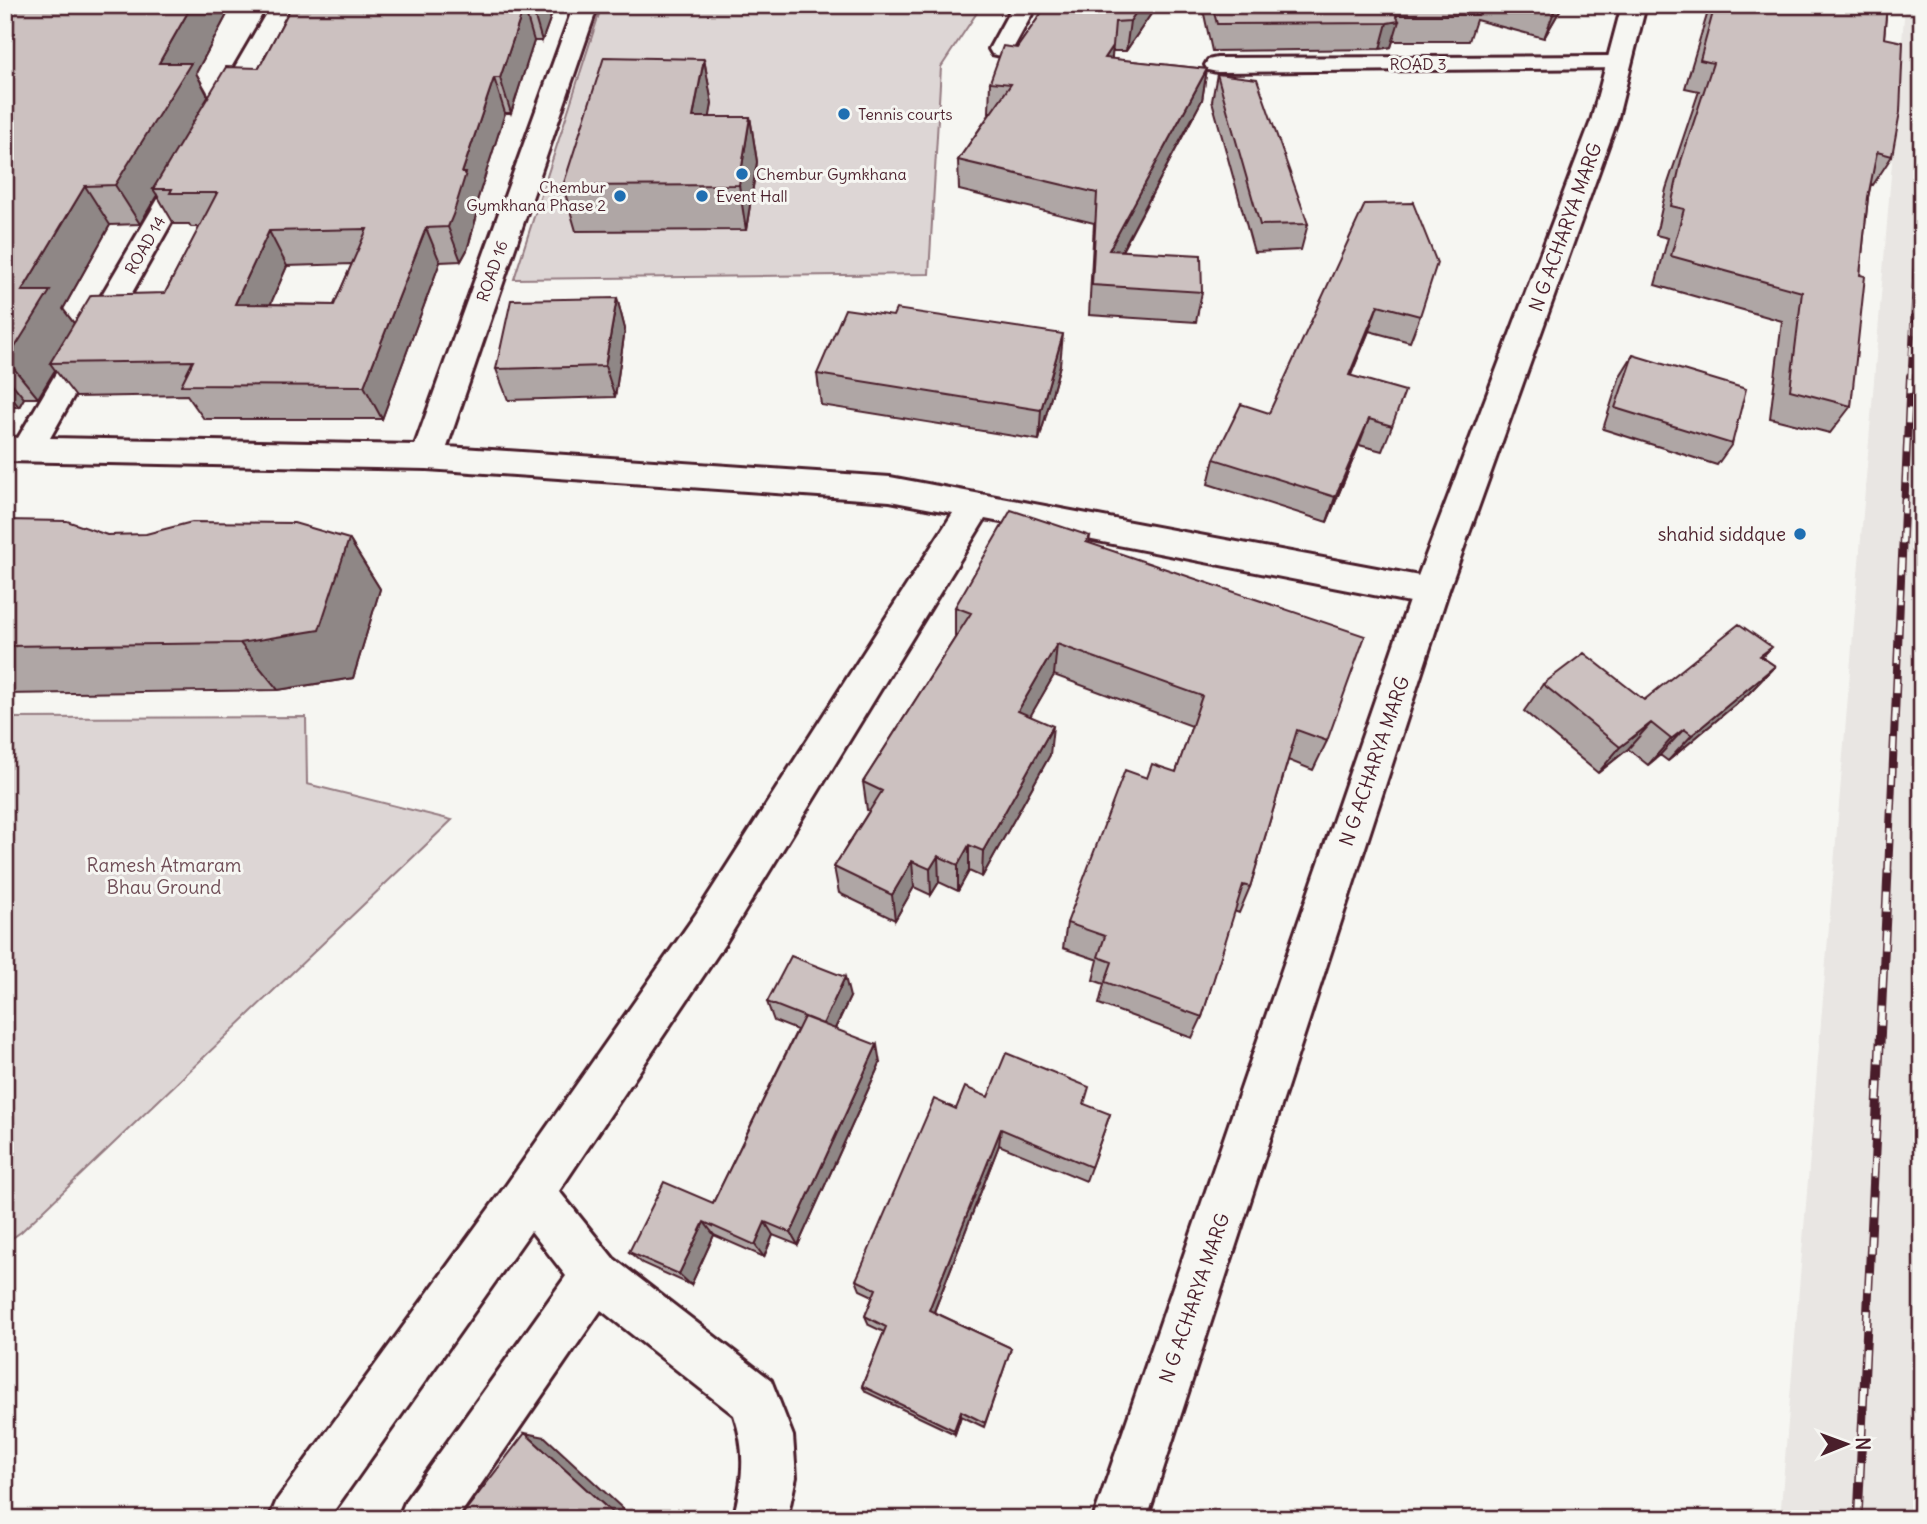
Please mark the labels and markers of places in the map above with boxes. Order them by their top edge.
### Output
place label: Tennis courts [858,104,953,124]
marker: Tennis courts [836,106,852,122]
place label: Chembur Gymkhana [756,164,907,184]
marker: Chembur Gymkhana [734,166,750,182]
place label: Chembur Gymkhana Phase 2 [466,177,606,215]
place label: Event Hall [716,186,788,206]
marker: Chembur Gymkhana Phase 2 [612,188,628,204]
marker: Event Hall [694,188,710,204]
place label: shahid siddque [1658,522,1786,546]
marker: shahid siddque [1792,526,1808,542]

